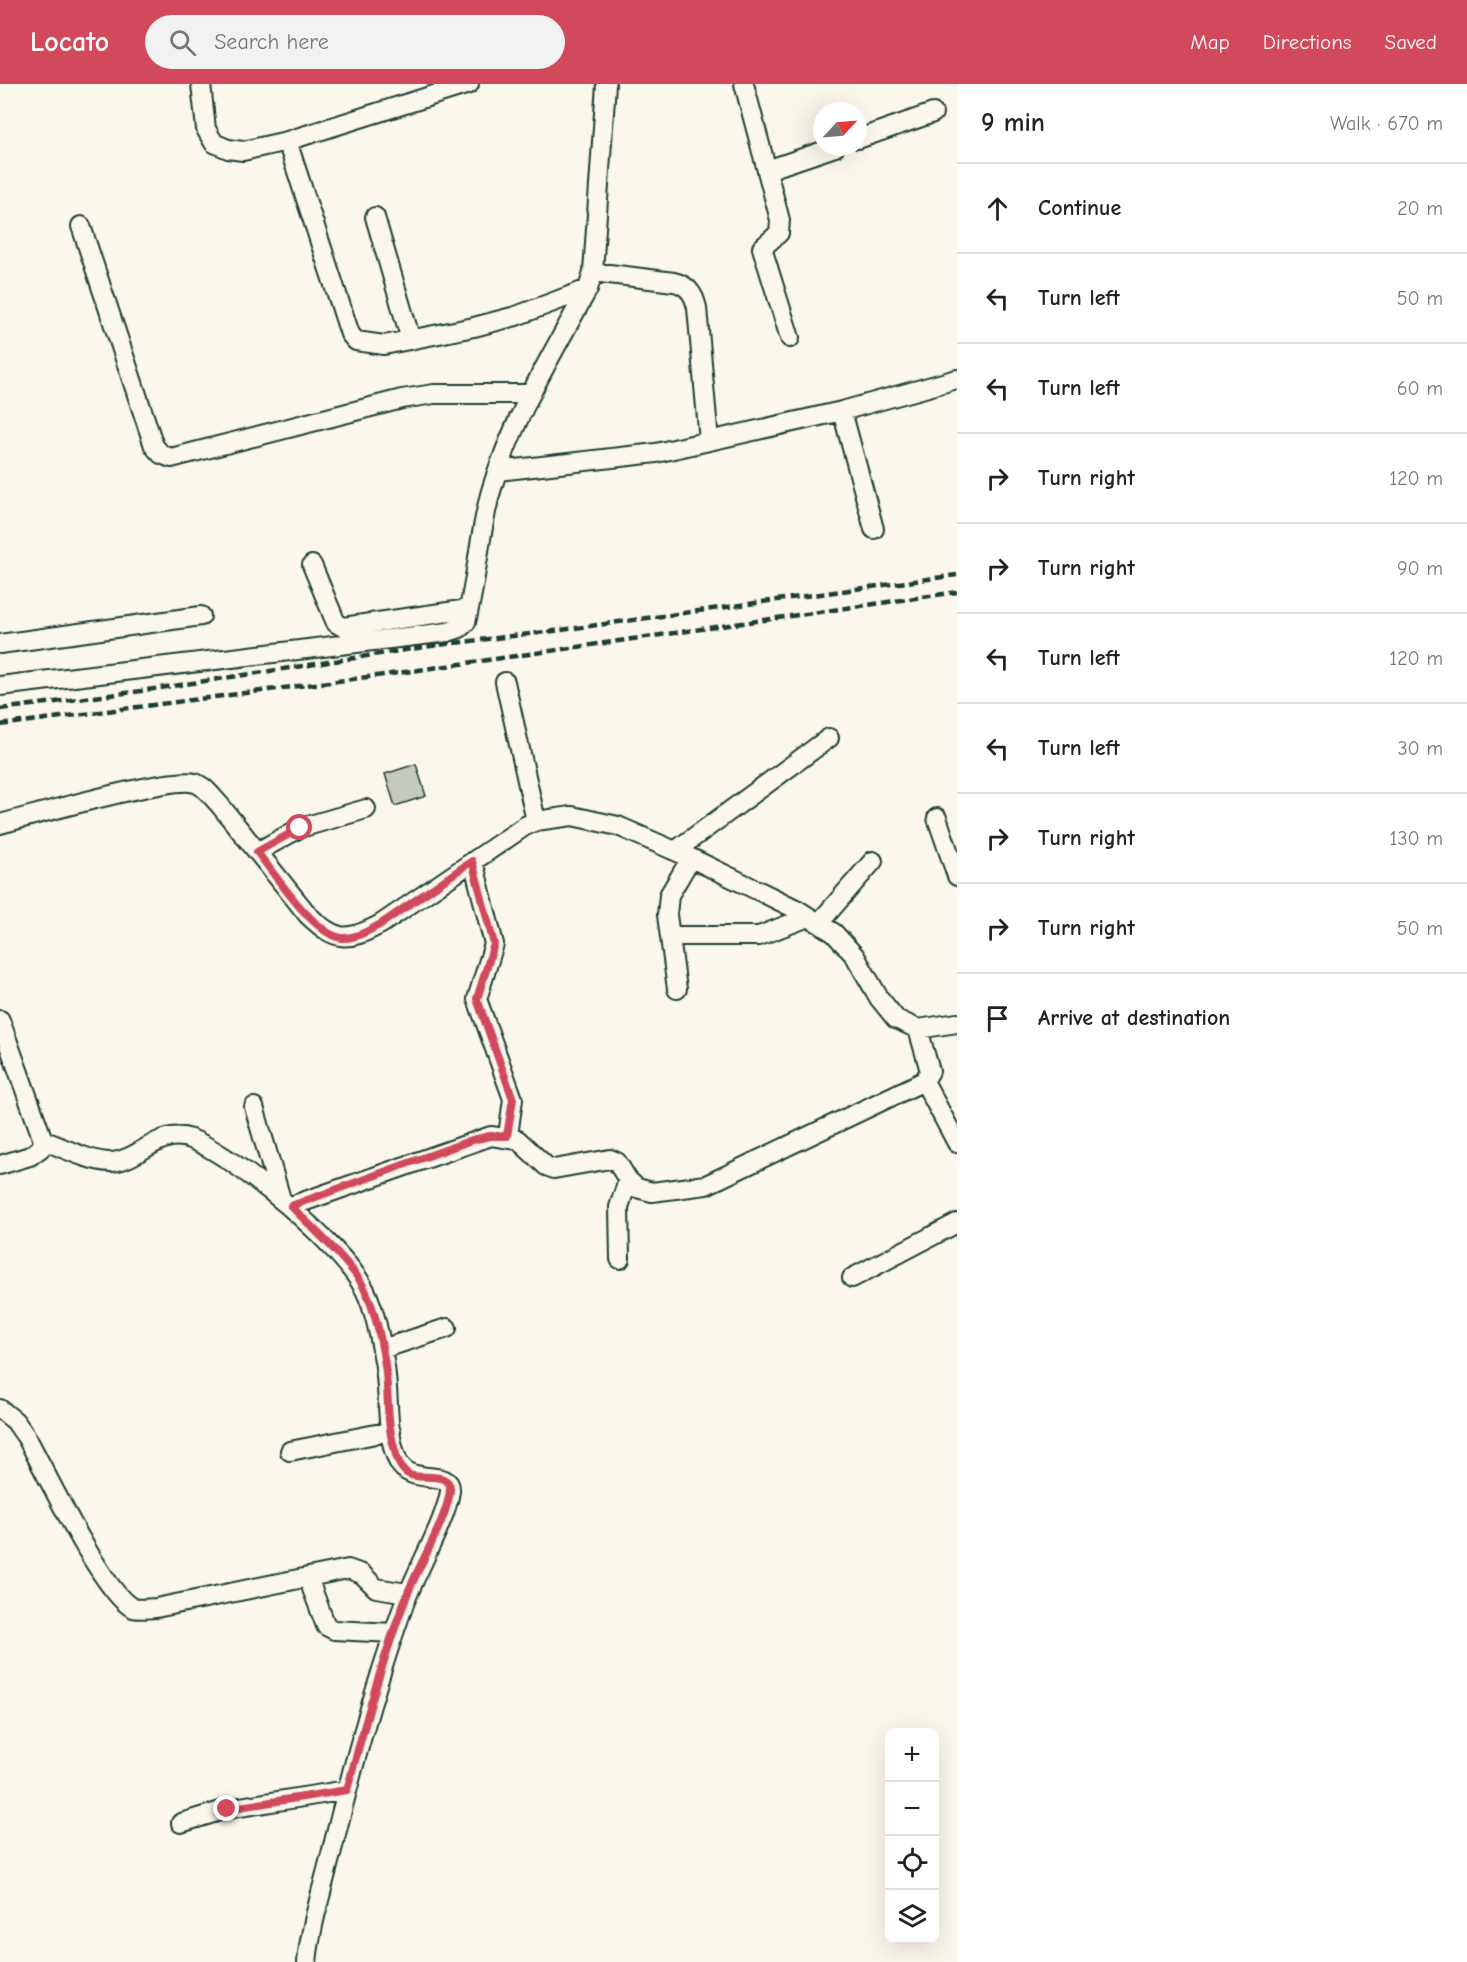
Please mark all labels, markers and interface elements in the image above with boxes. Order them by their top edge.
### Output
search box [145,15,565,69]
text: Locato [30,26,109,58]
icon: search [166,26,199,59]
text: Search here [214,29,329,55]
text: Map [1190,30,1230,54]
text: Directions [1263,30,1352,54]
text: Saved [1385,30,1437,54]
north arrow [813,102,867,156]
text: 9 min [981,108,1045,138]
text: Walk · 670 m [1330,112,1443,135]
icon: ahead [981,192,1014,225]
text: Continue [1038,195,1121,221]
text: 20 m [1397,197,1443,220]
icon: left [981,282,1014,315]
text: Turn left [1038,285,1120,311]
text: 50 m [1397,287,1443,310]
icon: left [981,372,1014,405]
text: Turn left [1038,375,1120,401]
text: 60 m [1397,377,1443,400]
icon: right [981,462,1014,495]
text: Turn right [1038,465,1135,491]
text: 120 m [1389,467,1443,490]
icon: right [981,552,1014,585]
text: Turn right [1038,555,1135,581]
text: 90 m [1397,557,1443,580]
icon: left [981,642,1014,675]
text: Turn left [1038,645,1120,671]
text: 120 m [1389,647,1443,670]
icon: left [981,732,1014,765]
text: Turn left [1038,735,1120,761]
text: 30 m [1397,737,1443,760]
route start [286,814,312,840]
icon: right [981,822,1014,855]
text: Turn right [1038,825,1135,851]
text: 130 m [1390,827,1443,850]
icon: right [981,912,1014,945]
text: Turn right [1038,915,1135,941]
text: 50 m [1397,917,1443,940]
icon: arrive [981,1002,1014,1035]
text: Arrive at destination [1038,1005,1230,1031]
map controls [885,1728,939,1944]
button: + [885,1728,939,1782]
button: − [885,1782,939,1836]
route end [213,1795,239,1821]
button: locate [885,1836,939,1890]
button: layers [885,1890,939,1944]

